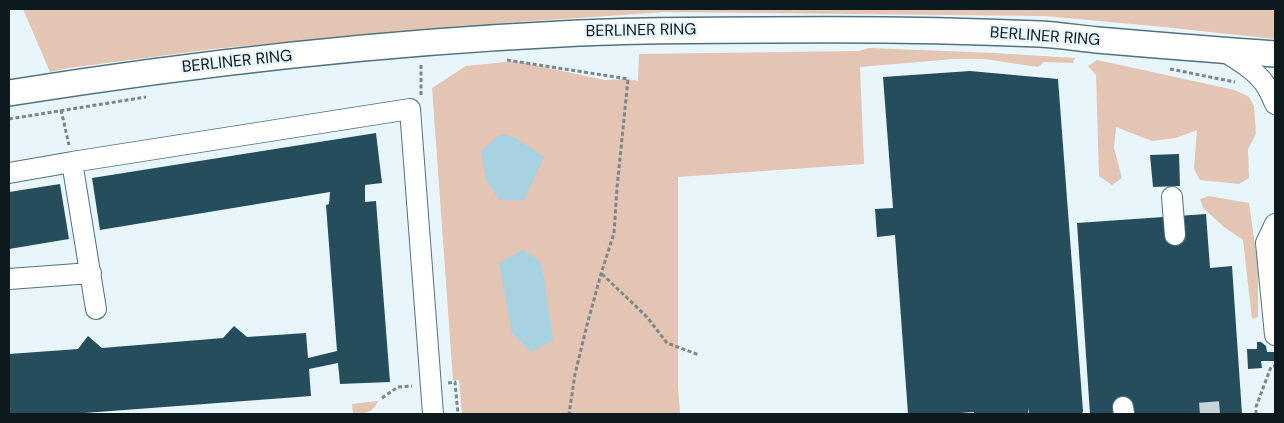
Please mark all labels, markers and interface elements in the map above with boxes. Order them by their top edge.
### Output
street label: BERLINER RING [586,20,696,42]
street label: BERLINER RING [989,24,1101,50]
street label: BERLINER RING [181,47,293,77]

